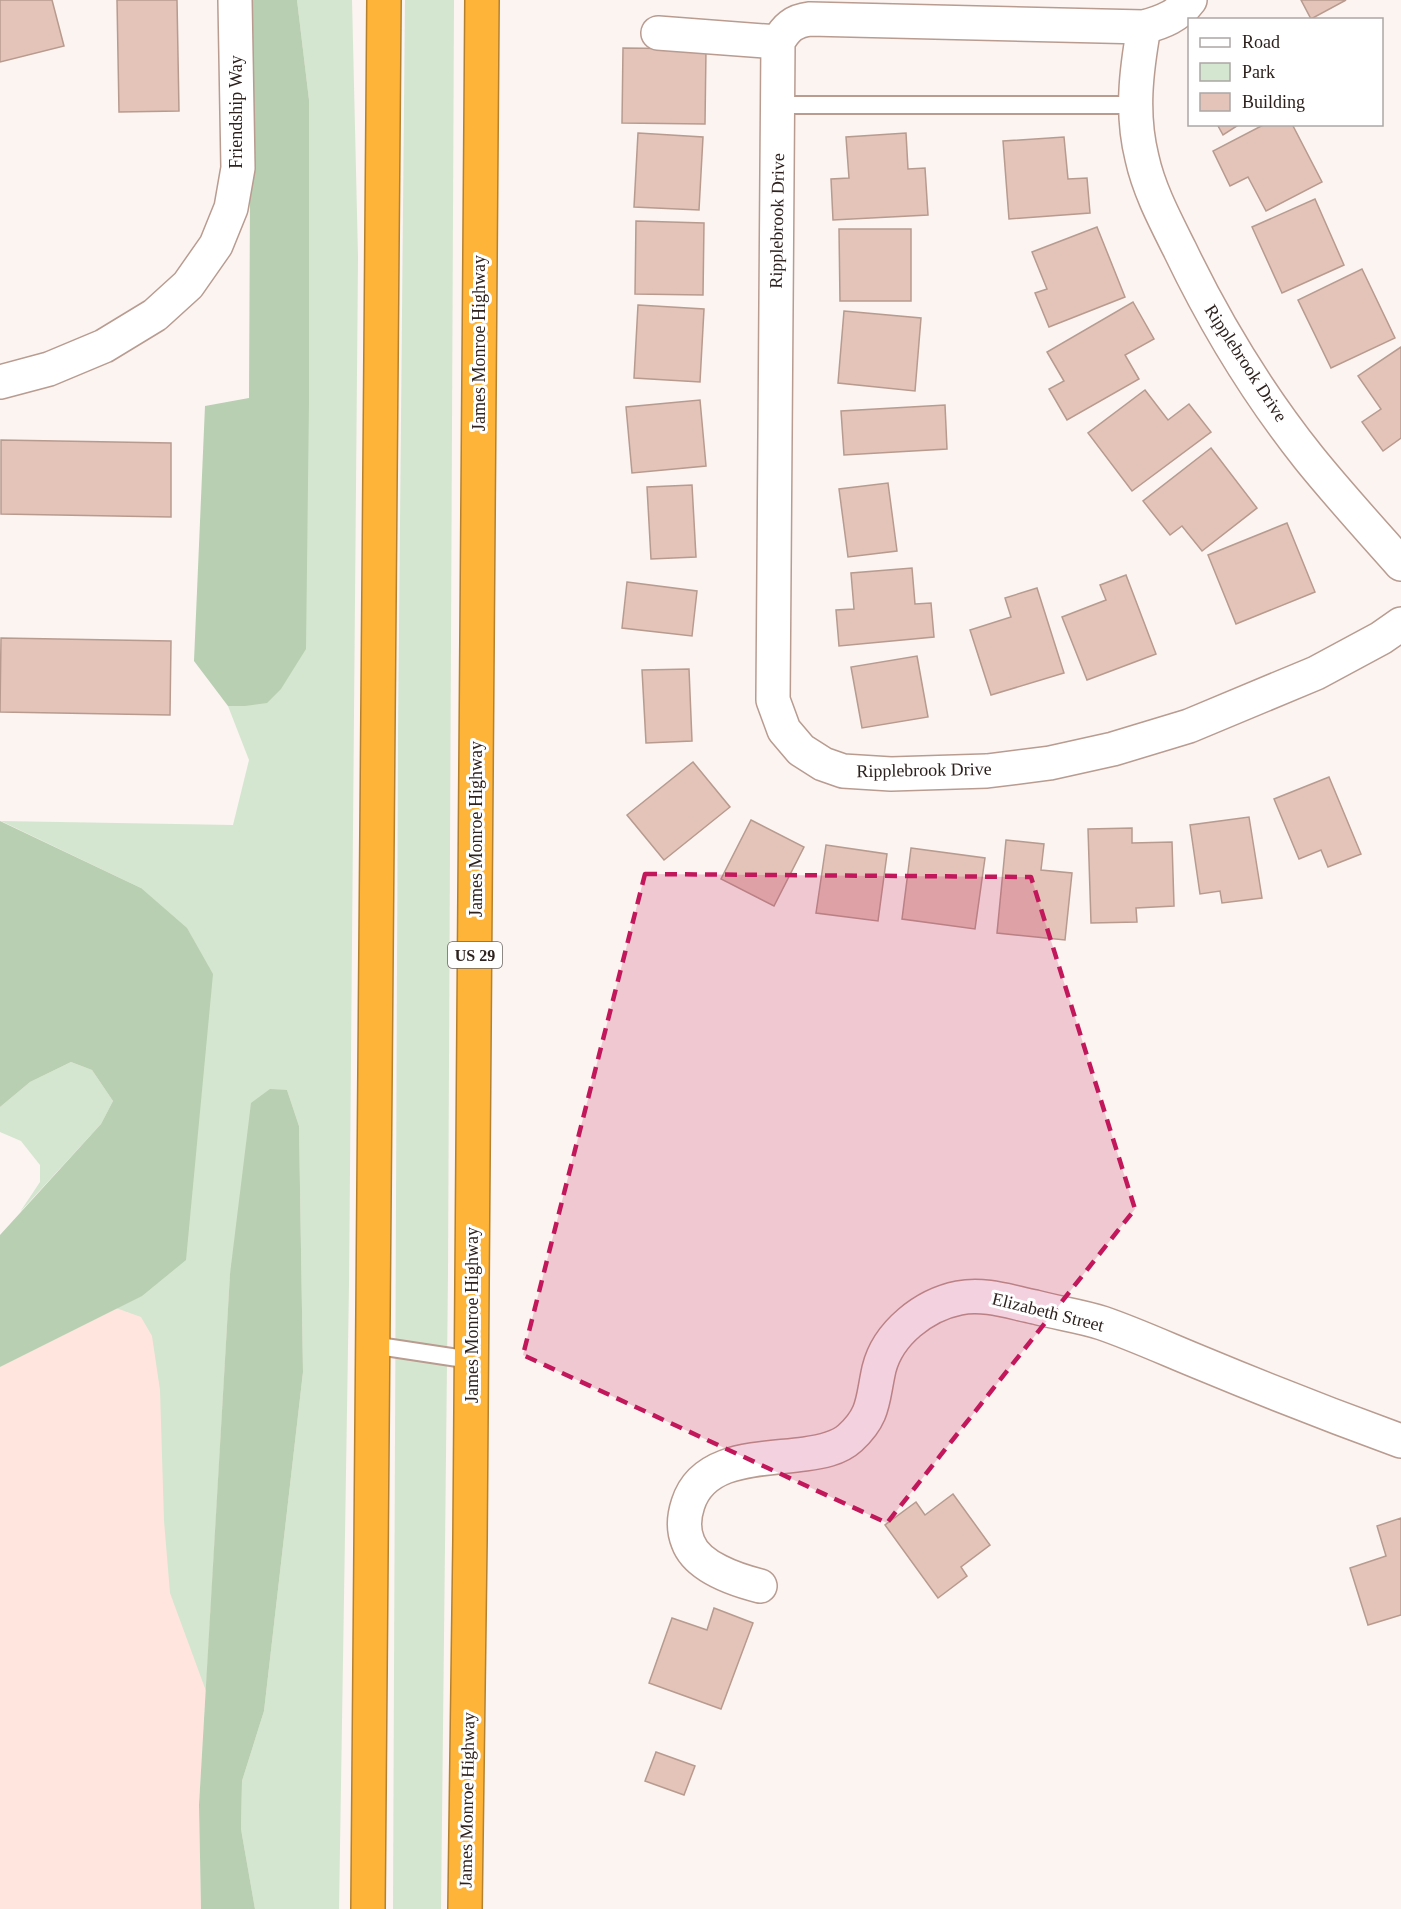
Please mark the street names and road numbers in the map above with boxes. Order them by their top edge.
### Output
street label: Friendship Way [226,55,246,169]
street label: Ripplebrook Drive [766,153,788,289]
street label: James Monroe Highway [469,255,489,431]
street label: Ripplebrook Drive [1201,301,1291,425]
street label: James Monroe Highway [466,741,486,917]
street label: Ripplebrook Drive [856,759,992,781]
road number: US 29 [448,942,502,968]
street label: James Monroe Highway [462,1227,482,1403]
street label: Elizabeth Street [990,1288,1106,1336]
street label: James Monroe Highway [455,1712,479,1888]

